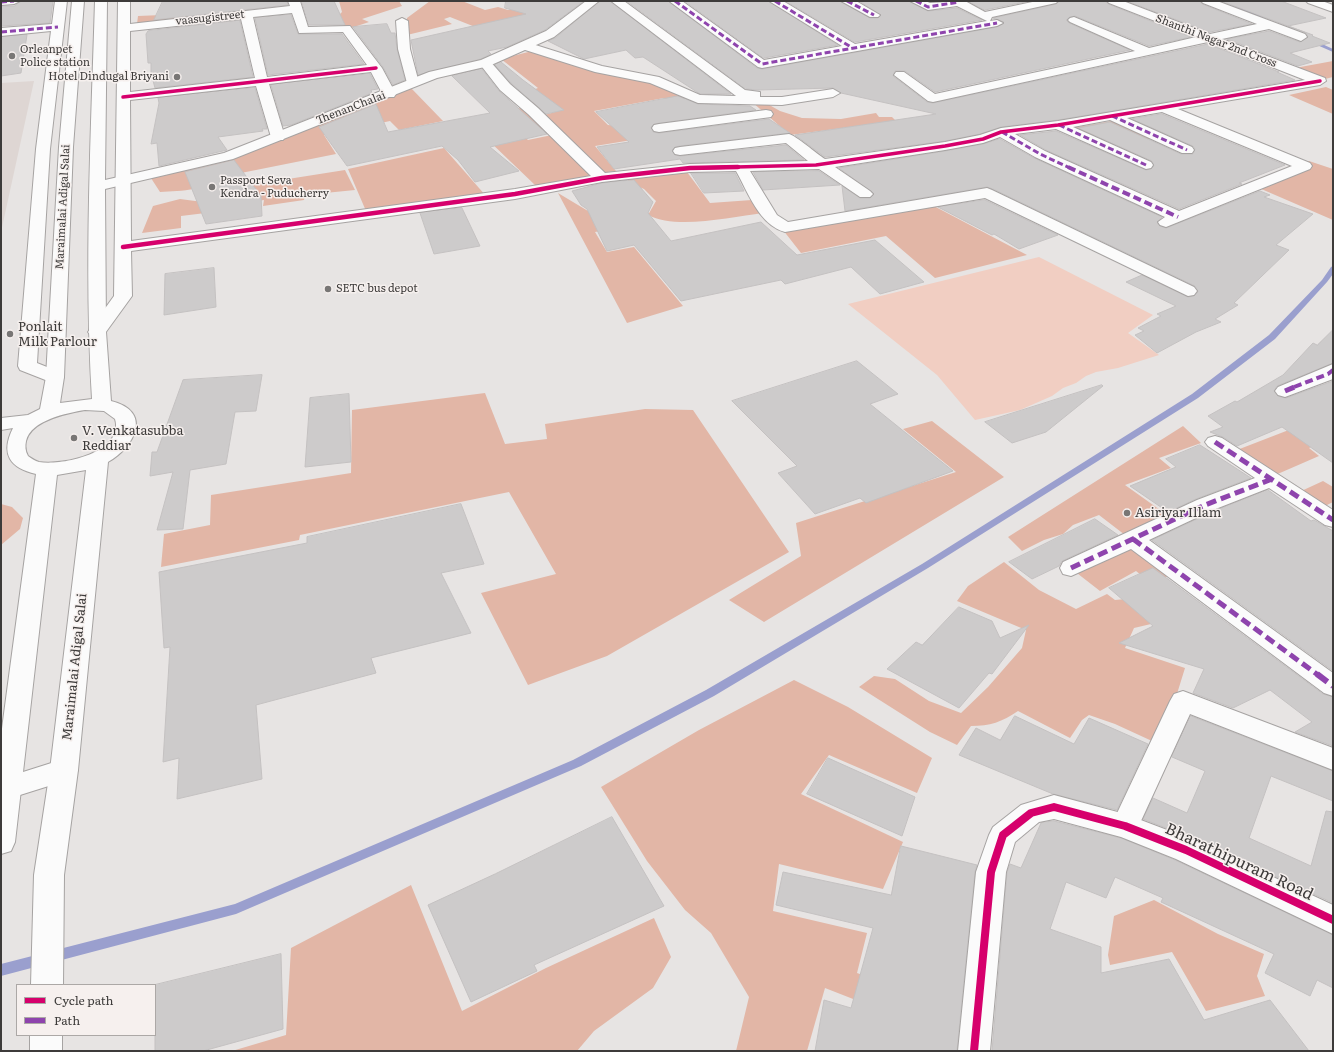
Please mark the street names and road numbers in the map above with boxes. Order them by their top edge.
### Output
street label: vaasugistreet [175,8,245,28]
street label: Shanthi Nagar 2nd Cross [1154,12,1278,70]
street label: ThenanChalai [314,89,388,127]
street label: Maraimalai Adigal Salai [53,144,73,270]
street label: Maraimalai Adigal Salai [59,592,91,742]
street label: Bharathipuram Road [1162,819,1316,905]

